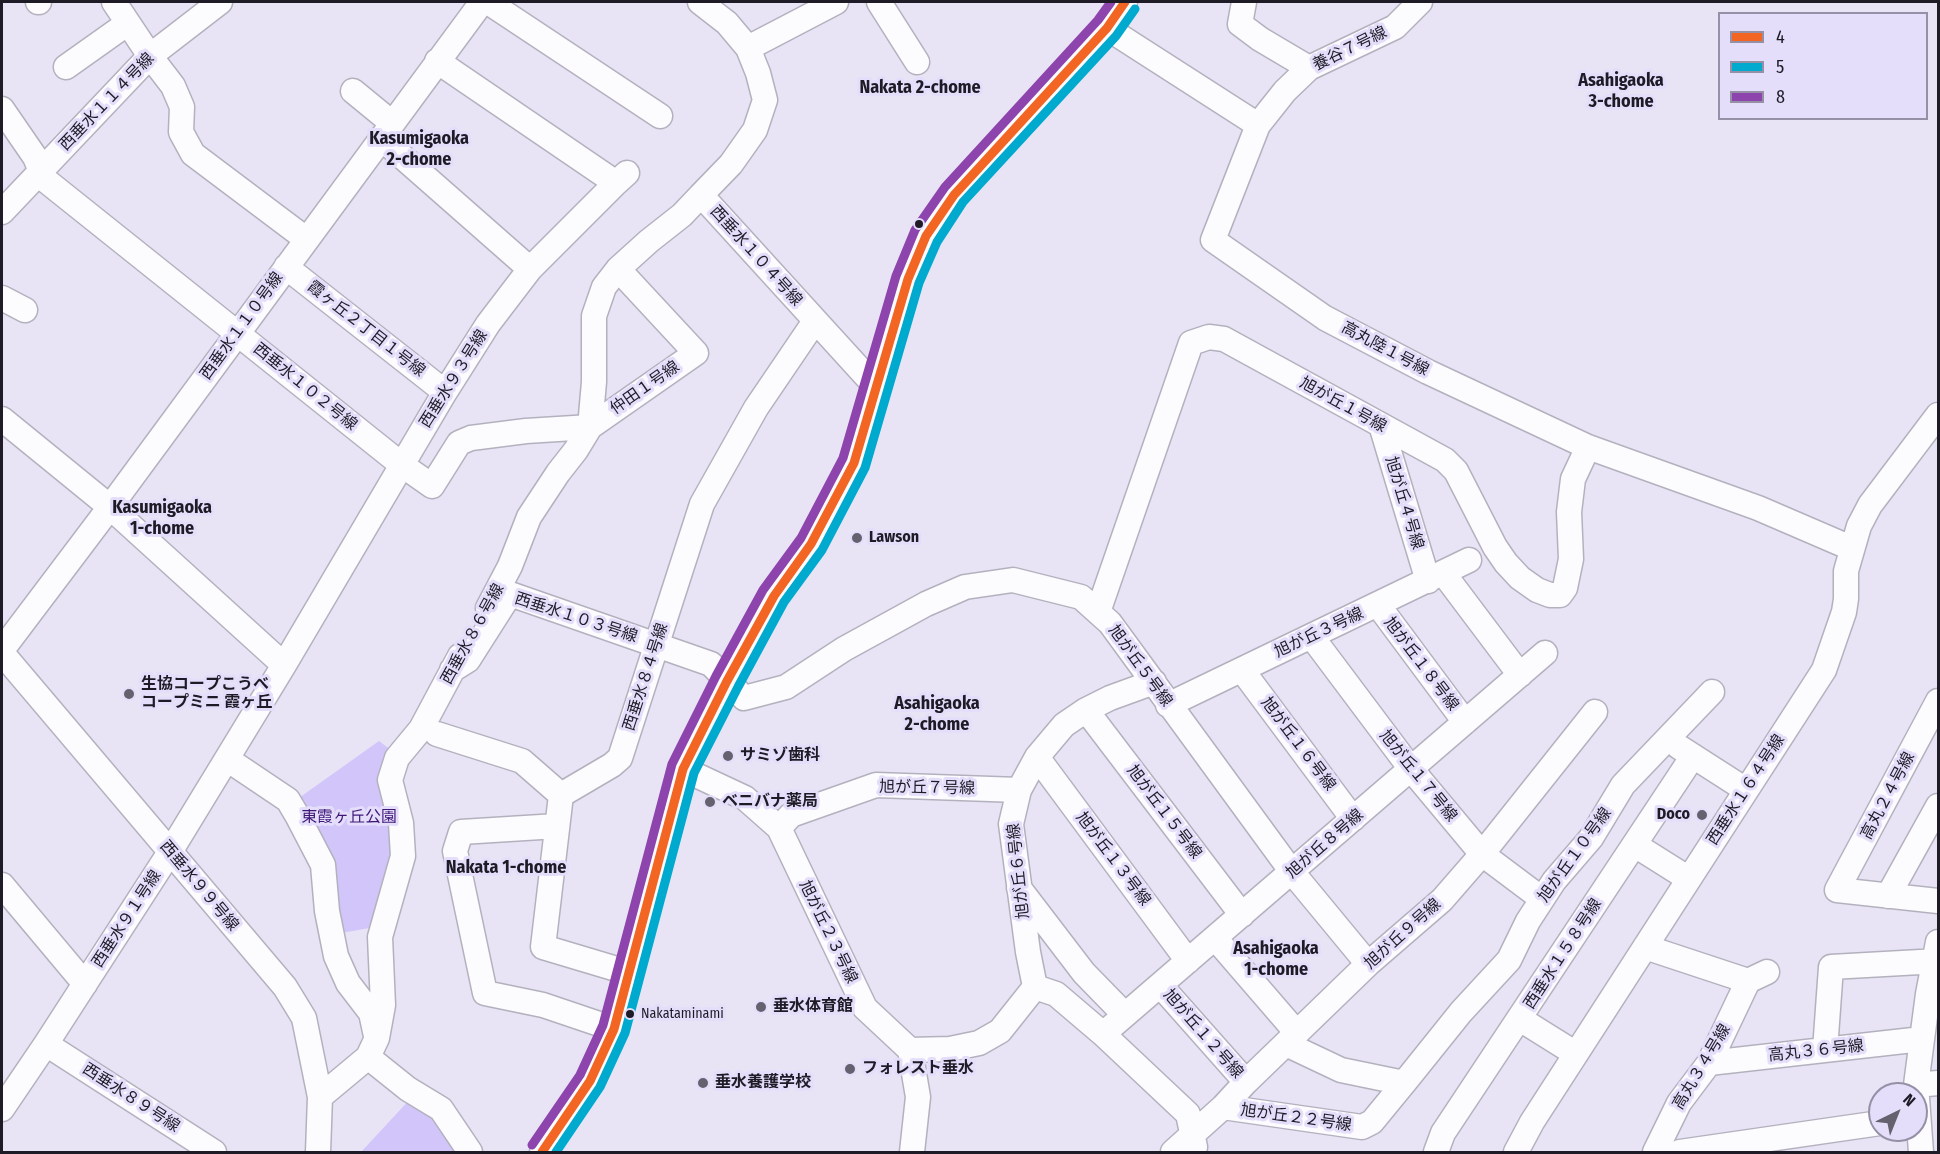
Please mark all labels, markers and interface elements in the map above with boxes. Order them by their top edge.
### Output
legend [1718,12,1928,120]
street label: 養谷７号線 [1310,23,1390,75]
text: 4 [1776,26,1785,48]
street label: 西垂水１１４号線 [56,49,158,155]
text: 5 [1776,56,1784,78]
district label: Asahigaoka 3-chome [1578,70,1664,112]
district label: Nakata 2-chome [859,77,981,99]
text: 8 [1776,86,1785,108]
district label: Kasumigaoka 2-chome [369,128,469,170]
street label: 西垂水１０４号線 [706,202,806,310]
unlabelled marker [913,218,925,230]
street label: 西垂水１１０号線 [197,269,287,383]
street label: 霞ヶ丘２丁目１号線 [303,277,429,381]
street label: 高丸陸１号線 [1338,318,1432,380]
street label: 西垂水９３号線 [416,326,492,432]
street label: 西垂水１０２号線 [249,339,361,435]
street label: 仲田１号線 [607,357,683,419]
street label: 旭が丘１号線 [1296,373,1390,437]
street label: 旭が丘４号線 [1381,454,1427,552]
district label: Kasumigaoka 1-chome [112,497,212,540]
place label: Lawson [869,528,919,548]
marker: Lawson [850,531,864,545]
street label: 西垂水８６号線 [437,580,509,688]
street label: 西垂水１０３号線 [512,589,640,647]
street label: 旭が丘３号線 [1271,604,1367,662]
street label: 旭が丘１８号線 [1380,613,1462,715]
street label: 西垂水８４号線 [620,621,672,733]
street label: 旭が丘５号線 [1104,622,1176,710]
place label: 生協コープこうべ コープミニ 霞ヶ丘 [141,675,272,713]
marker: 生協コープこうべ コープミニ 霞ヶ丘 [122,687,136,701]
district label: Asahigaoka 2-chome [894,693,980,736]
street label: 旭が丘１６号線 [1257,693,1339,795]
street label: 旭が丘１７号線 [1375,726,1461,826]
street label: 西垂水１６４号線 [1703,731,1789,849]
place label: サミゾ歯科 [740,746,820,766]
marker: サミゾ歯科 [721,749,735,763]
street label: 高丸２４号線 [1857,749,1919,843]
street label: 旭が丘１５号線 [1123,761,1205,863]
street label: 旭が丘７号線 [879,778,975,798]
place label: ベニバナ薬局 [722,792,818,812]
marker: ベニバナ薬局 [703,795,717,809]
street label: 旭が丘１０号線 [1534,804,1616,906]
street label: 旭が丘８号線 [1282,805,1368,883]
place label: Doco [1657,805,1690,825]
park label: 東霞ヶ丘公園 [301,808,397,828]
street label: 旭が丘１３号線 [1072,808,1154,910]
marker: Doco [1695,808,1709,822]
street label: 旭が丘６号線 [1004,822,1034,920]
street label: 西垂水９９号線 [156,837,242,935]
district label: Nakata 1-chome [446,857,566,879]
street label: 西垂水９１号線 [88,867,166,971]
street label: 旭が丘２３号線 [795,877,861,987]
street label: 旭が丘９号線 [1361,895,1445,973]
street label: 西垂水１５８号線 [1520,895,1606,1013]
district label: Asahigaoka 1-chome [1233,938,1319,980]
street label: 旭が丘１２号線 [1159,985,1247,1083]
place label: 垂水体育館 [773,997,853,1017]
marker: 垂水体育館 [754,1000,768,1014]
place label: Nakataminami [641,1006,724,1022]
marker: Nakataminami [624,1008,636,1020]
street label: 高丸３４号線 [1669,1021,1735,1113]
street label: 高丸３６号線 [1767,1036,1865,1066]
street label: 西垂水８９号線 [79,1059,183,1137]
place label: フォレスト垂水 [862,1059,974,1079]
marker: フォレスト垂水 [843,1062,857,1076]
place label: 垂水養護学校 [715,1073,811,1093]
marker: 垂水養護学校 [696,1076,710,1090]
north arrow [1868,1082,1928,1142]
text: N [1899,1090,1919,1110]
street label: 旭が丘２２号線 [1239,1101,1353,1135]

